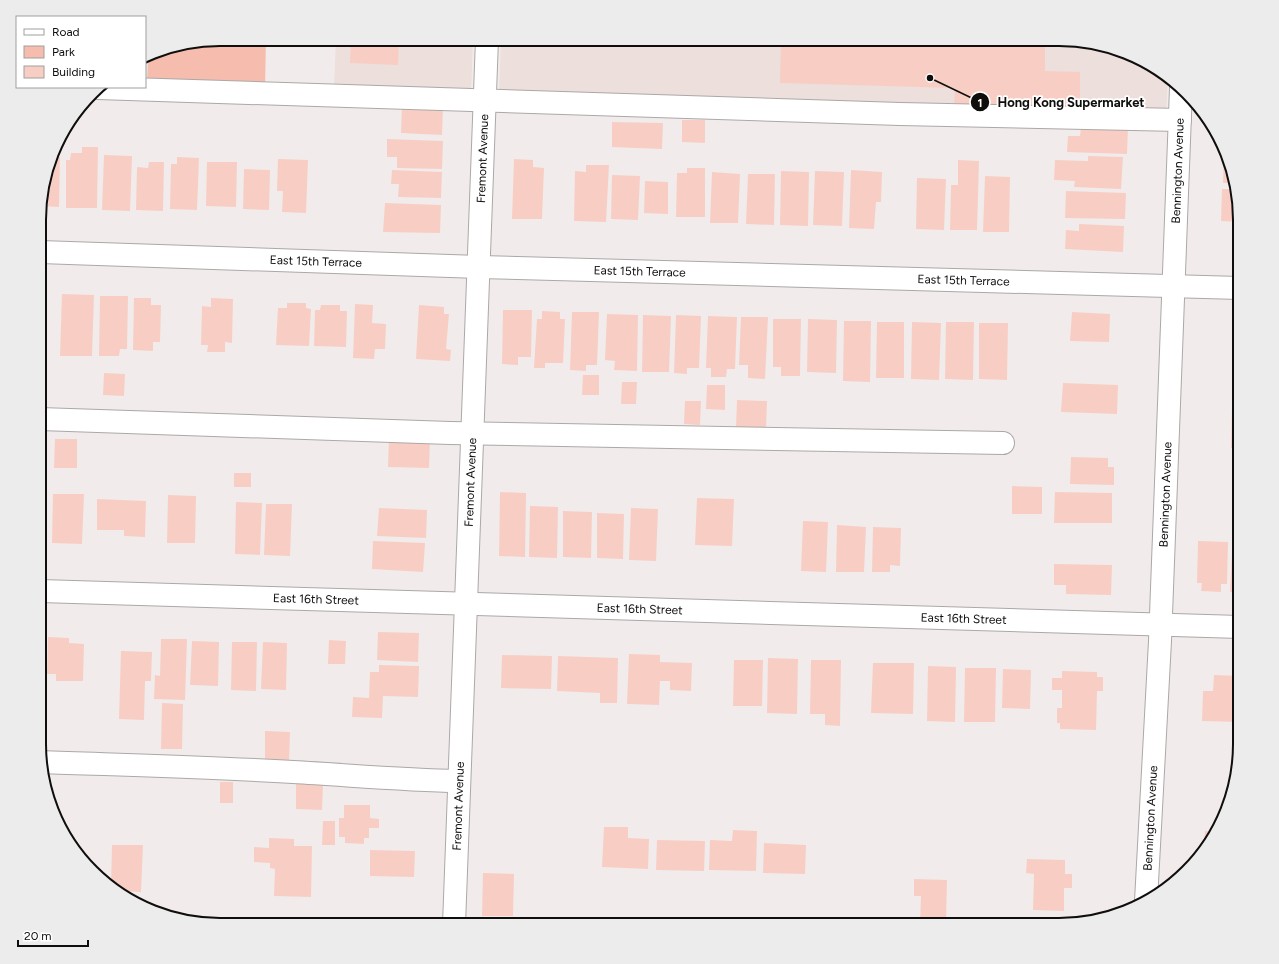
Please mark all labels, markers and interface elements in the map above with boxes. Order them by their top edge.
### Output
legend [16,16,146,88]
text: Road [52,25,80,39]
text: Park [52,45,75,59]
text: Building [52,65,95,79]
callout: Hong Kong Supermarket [970,90,1153,115]
text: Hong Kong Supermarket [997,95,1145,110]
text: 1 [977,96,983,110]
street label: Fremont Avenue [474,113,491,203]
street label: Bennington Avenue [1169,117,1187,224]
street label: East 15th Terrace [270,253,363,270]
street label: East 15th Terrace [593,263,686,280]
street label: East 15th Terrace [917,272,1010,289]
street label: Fremont Avenue [462,437,479,527]
street label: Bennington Avenue [1157,441,1175,548]
street label: East 16th Street [273,591,360,608]
street label: East 16th Street [597,601,683,617]
street label: East 16th Street [920,610,1007,627]
street label: Fremont Avenue [450,761,467,851]
street label: Bennington Avenue [1141,765,1160,871]
scale bar [18,922,88,948]
text: 20 m [24,929,52,943]

